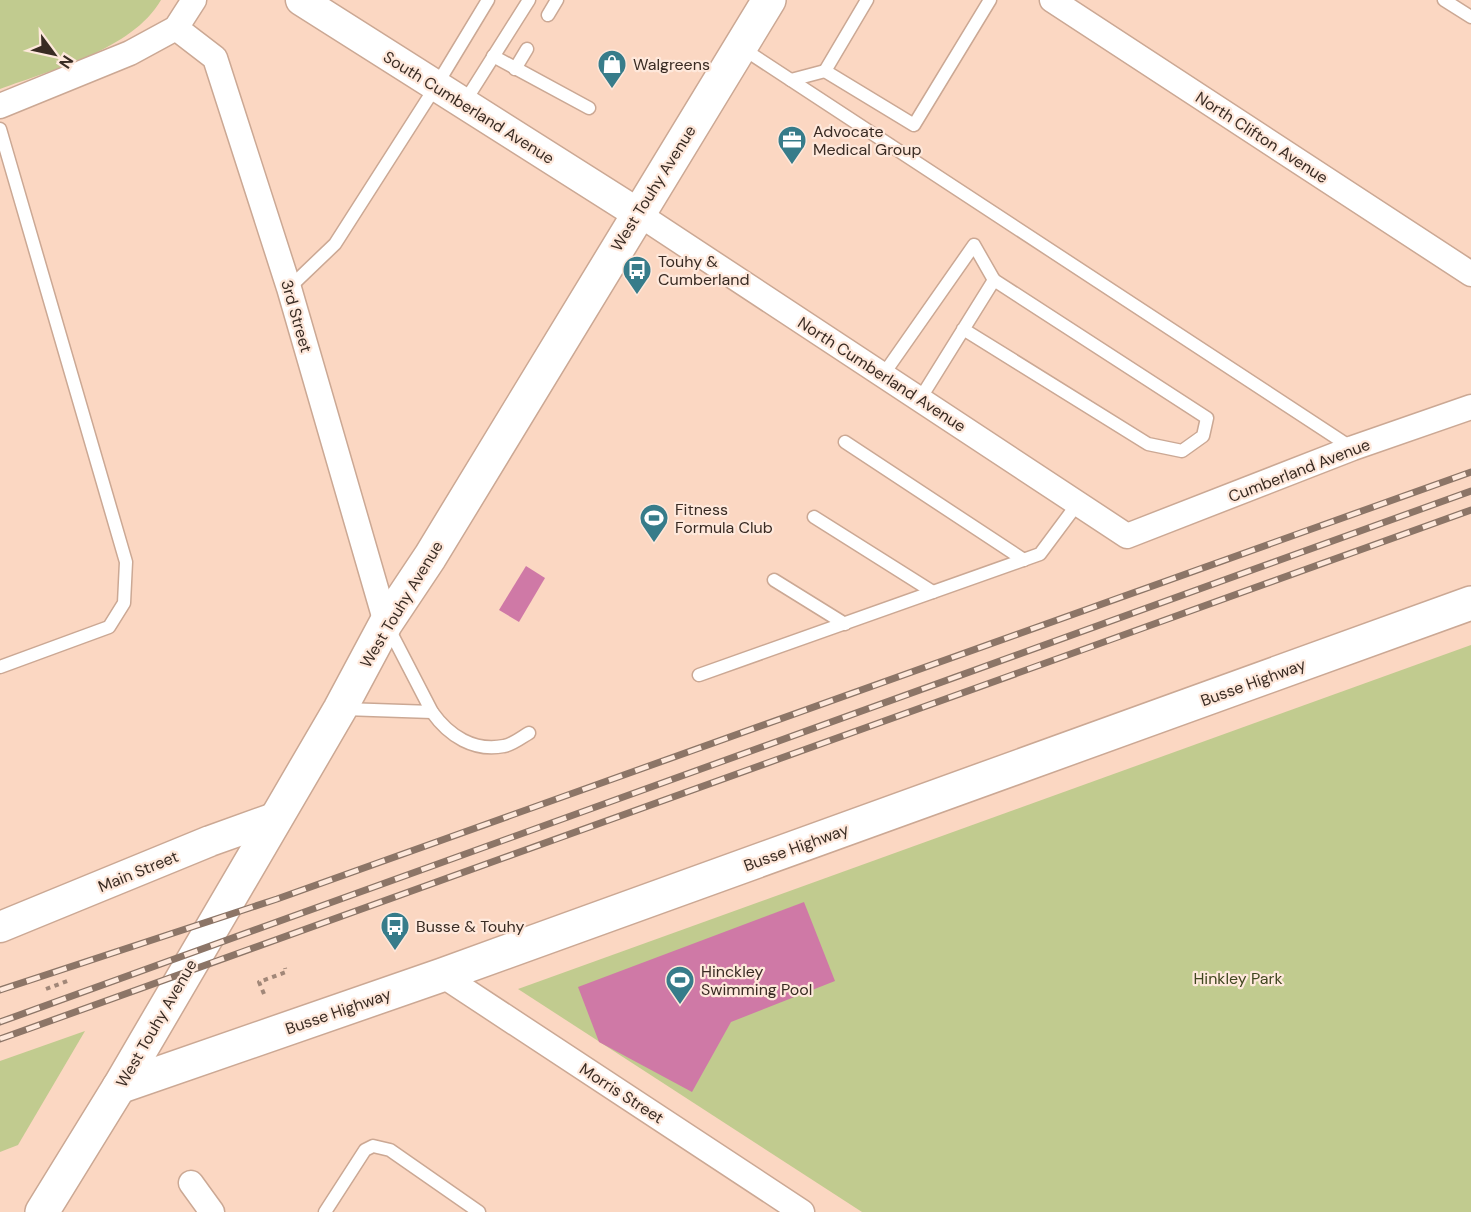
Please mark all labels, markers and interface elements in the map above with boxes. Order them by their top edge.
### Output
north arrow [24,24,84,84]
street label: South Cumberland Avenue [379,46,558,169]
shop icon: Walgreens [596,48,628,90]
text: N [54,51,78,73]
place label: Walgreens [633,54,710,75]
street label: North Clifton Avenue [1191,87,1332,188]
street label: West Touhy Avenue [606,121,701,255]
place label: Advocate Medical Group [813,121,922,160]
office icon: Advocate Medical Group [776,124,808,166]
place label: Touhy & Cumberland [658,251,749,290]
bus stop icon: Touhy & Cumberland [621,254,653,296]
street label: 3rd Street [276,277,317,355]
street label: North Cumberland Avenue [794,312,970,437]
street label: Cumberland Avenue [1225,434,1373,507]
place label: Fitness Formula Club [675,499,773,538]
sports icon: Fitness Formula Club [638,502,670,544]
street label: West Touhy Avenue [355,537,448,672]
street label: Busse Highway [1198,654,1309,711]
street label: Busse Highway [741,819,852,876]
street label: Main Street [95,846,181,897]
bus stop icon: Busse & Touhy [379,910,411,952]
place label: Busse & Touhy [416,916,524,937]
street label: West Touhy Avenue [111,955,202,1091]
place label: Hinckley Swimming Pool [701,961,812,1000]
sports icon: Hinckley Swimming Pool [664,964,696,1006]
park label: Hinkley Park [1193,968,1283,989]
street label: Busse Highway [283,984,394,1039]
street label: Morris Street [576,1058,668,1128]

